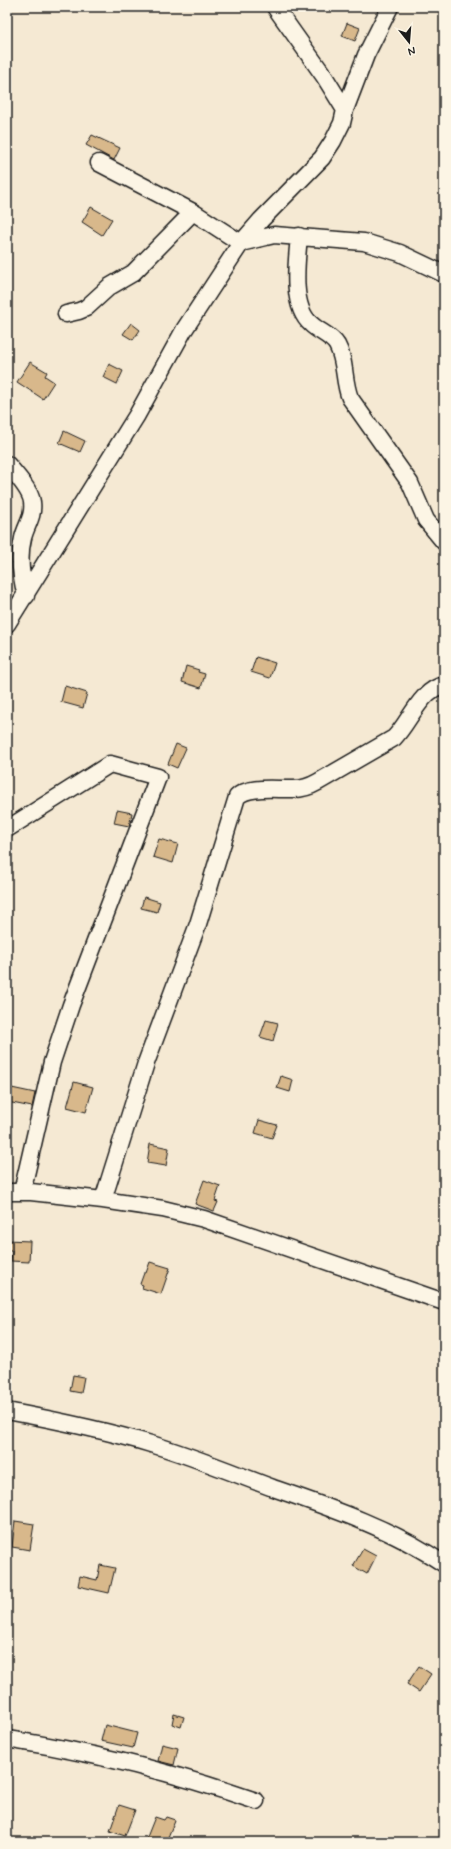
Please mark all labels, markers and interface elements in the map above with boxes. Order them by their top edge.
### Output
north arrow [389,22,429,62]
text: N [406,43,417,58]

